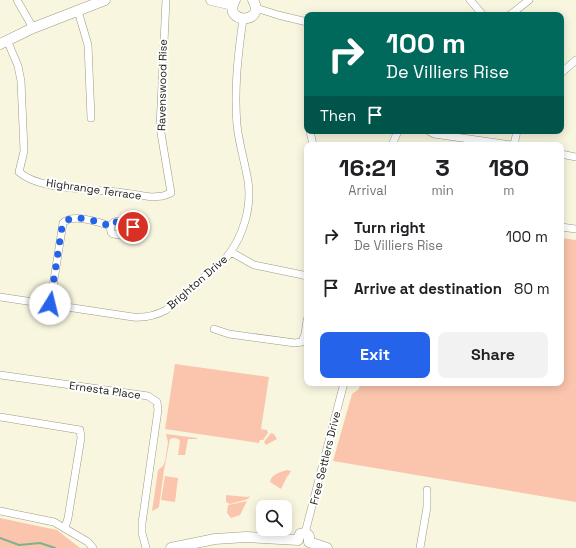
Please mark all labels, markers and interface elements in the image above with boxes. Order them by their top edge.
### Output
text: 100 m [386,25,466,61]
icon: right [320,28,372,80]
street label: Ravenswood Rise [154,39,170,131]
text: De Villiers Rise [386,60,509,83]
icon: arrive [364,104,386,126]
text: Then [320,106,356,125]
text: 16:21 [339,152,397,183]
text: 3 [435,152,450,183]
text: 180 [488,152,529,183]
street label: Highrange Terrace [45,175,143,203]
text: Arrival [348,182,387,199]
text: min [431,182,454,199]
text: m [503,182,514,199]
pin [116,210,150,244]
icon: arrive [122,216,144,238]
text: Turn right [354,218,425,237]
icon: right [320,225,342,247]
text: 100 m [506,227,548,246]
text: De Villiers Rise [354,237,443,254]
street label: Brighton Drive [164,252,230,312]
icon: arrive [320,277,342,299]
text: Arrive at destination [354,279,502,298]
text: 80 m [514,279,550,298]
position arrow [29,283,71,325]
button: Exit [320,332,430,378]
button: Share [438,332,548,378]
street label: Ernesta Place [68,378,142,402]
street label: Free Settlers Drive [307,410,343,506]
map controls [256,500,292,536]
button: search [256,500,292,536]

